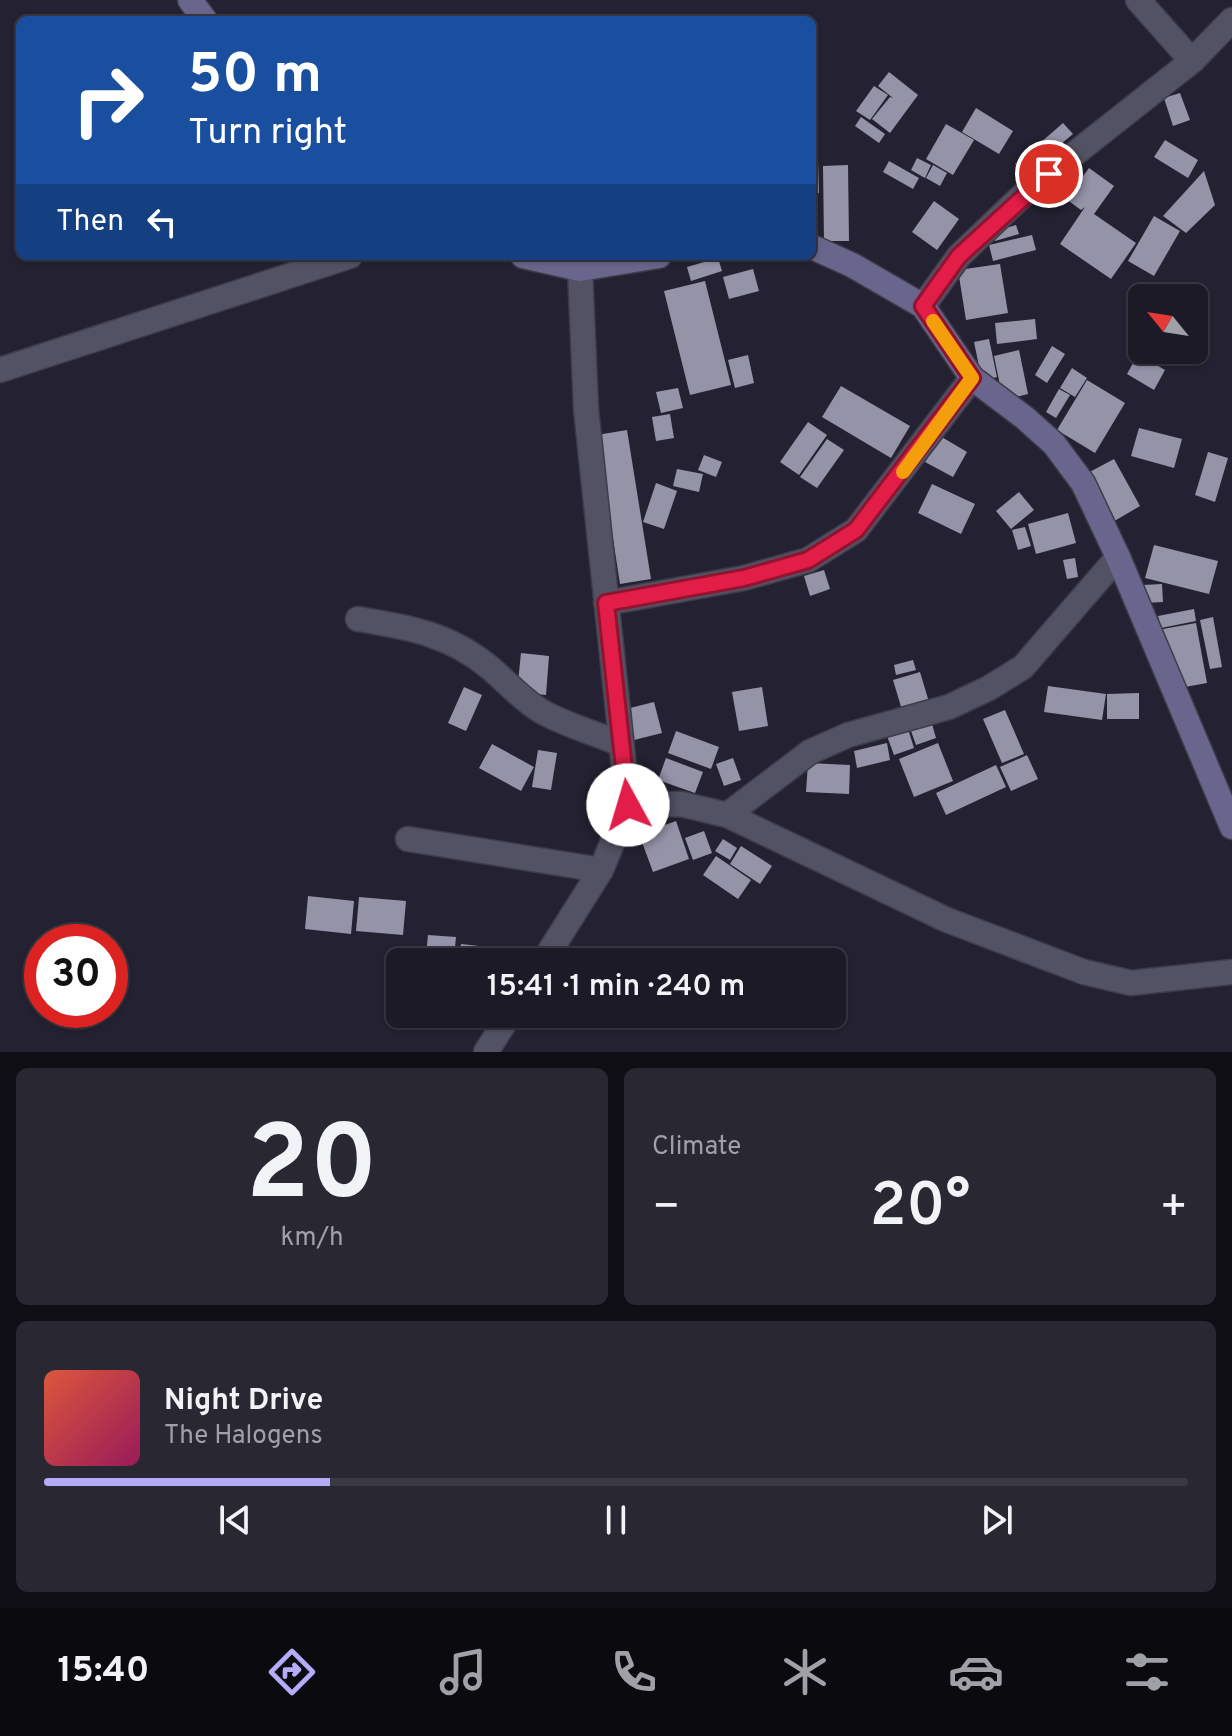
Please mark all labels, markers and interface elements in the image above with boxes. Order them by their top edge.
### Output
text: 50 m [188,42,322,112]
icon: right [56,48,160,152]
text: Turn right [188,111,347,157]
pin [1015,140,1083,208]
icon: arrive [1027,152,1071,196]
icon: left [140,200,184,244]
text: Then [56,204,124,241]
north arrow [1128,284,1208,364]
map controls [1128,284,1208,364]
position arrow [586,763,670,847]
speed limit sign: 30 [24,924,128,1028]
text: 15:41 · 1 min · 240 m [487,969,745,1006]
text: 20 [246,1104,378,1236]
text: Climate [652,1131,741,1164]
text: 20° [870,1171,970,1247]
text: − [652,1181,680,1237]
text: + [1160,1181,1188,1237]
text: km/h [280,1222,344,1255]
text: Night Drive [164,1383,323,1420]
text: The Halogens [164,1420,323,1453]
icon: previous [213,1498,257,1542]
icon: pause [594,1498,638,1542]
icon: next [975,1498,1019,1542]
icon: directions [264,1644,320,1700]
icon: music [435,1644,491,1700]
icon: phone [606,1644,662,1700]
icon: climate [777,1644,833,1700]
icon: car [948,1644,1004,1700]
icon: filters [1119,1644,1175,1700]
text: 15:40 [57,1649,149,1695]

